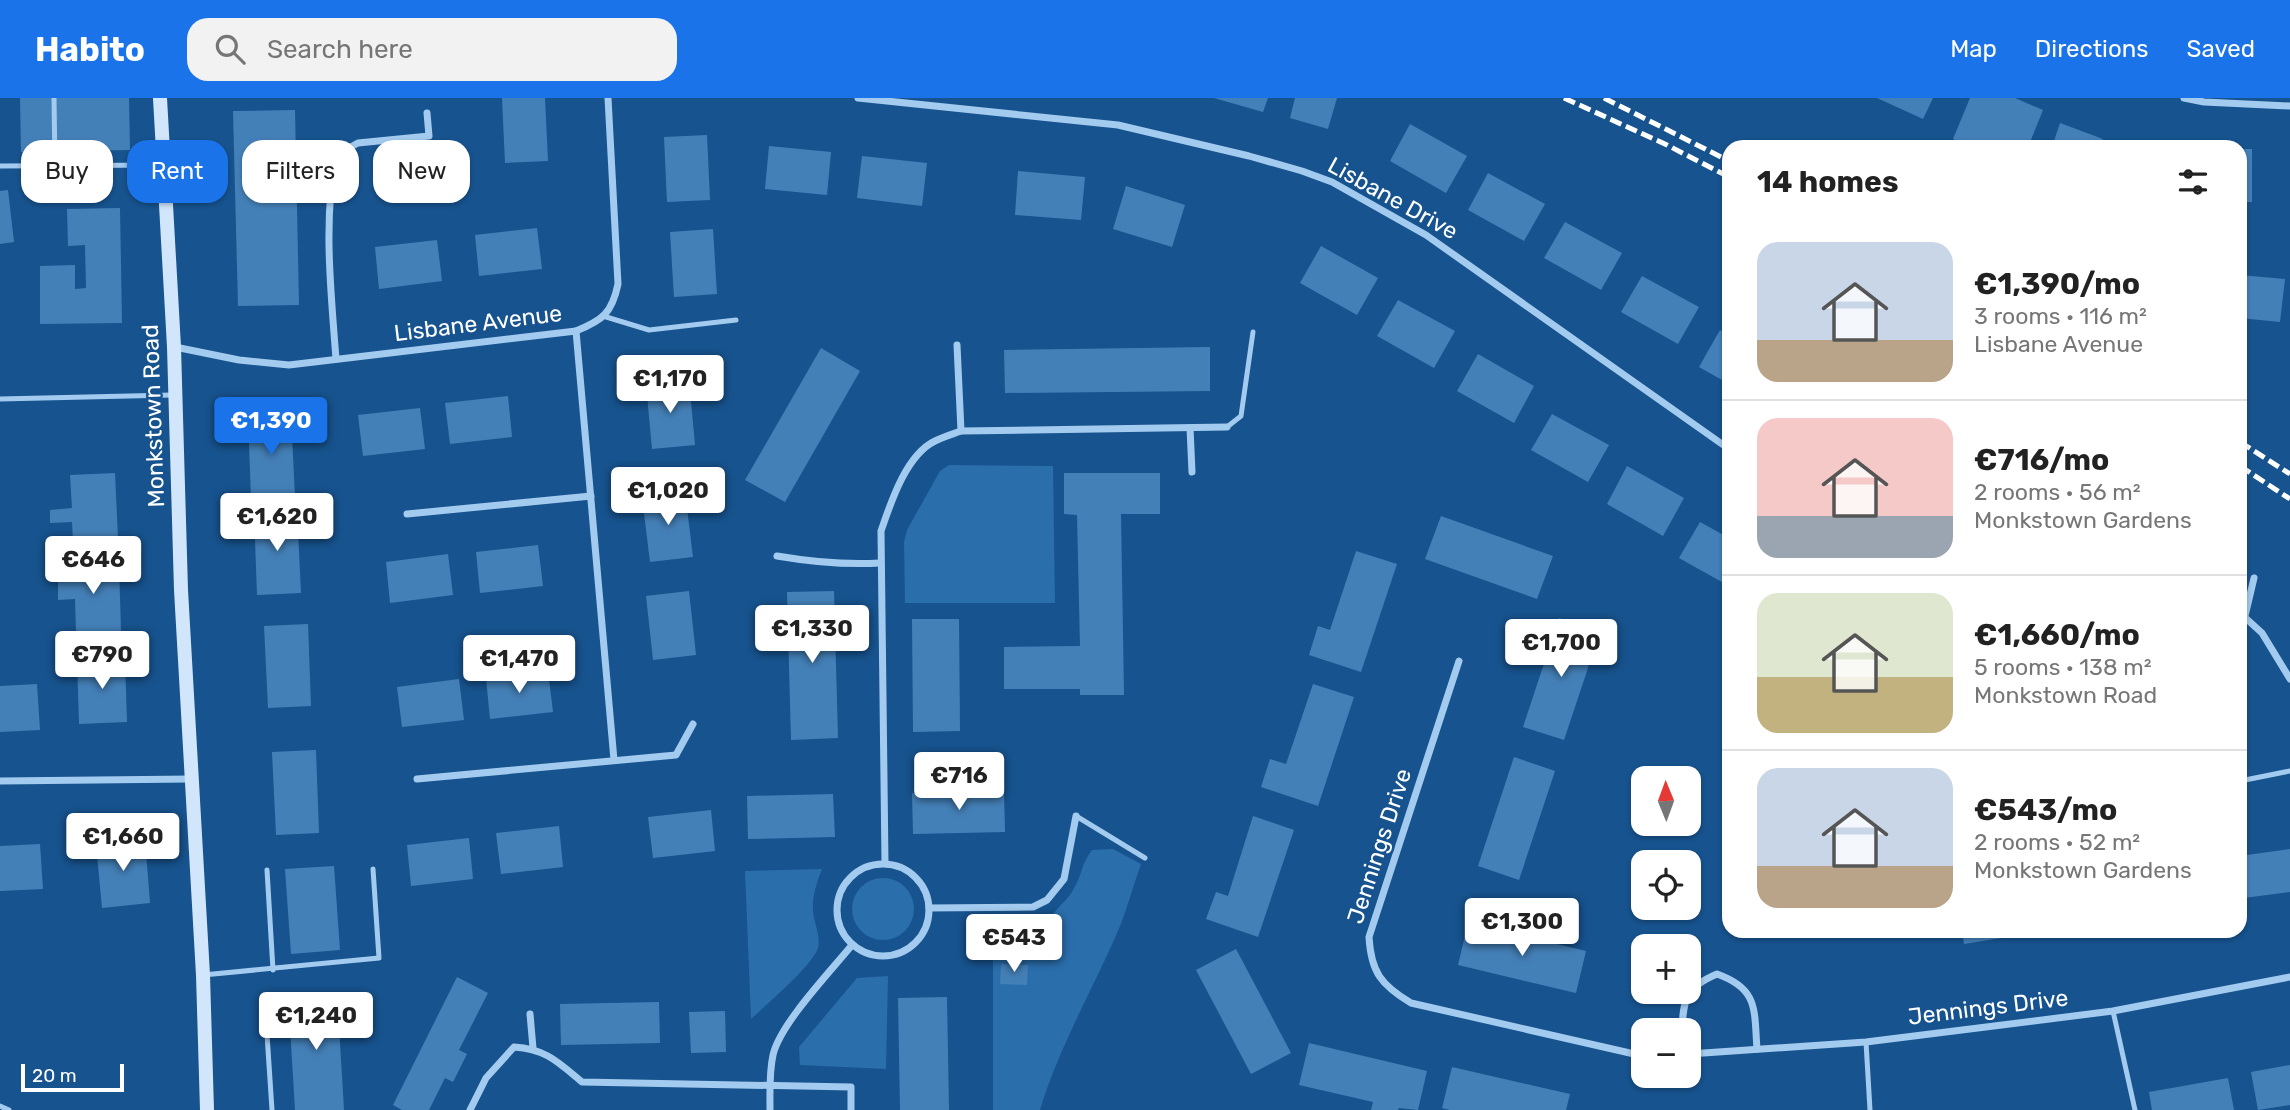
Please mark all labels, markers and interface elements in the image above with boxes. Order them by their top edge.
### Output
search box [187,18,677,81]
text: Habito [35,30,145,69]
icon: search [211,30,249,68]
text: Search here [267,34,413,65]
text: Map [1950,35,1997,63]
text: Directions [2035,35,2148,63]
text: Saved [2186,35,2255,63]
chip: Buy [21,140,113,203]
chip: Rent [127,140,228,203]
chip: Filters [242,140,359,203]
chip: New [373,140,470,203]
street label: Lisbane Drive [1323,151,1463,245]
icon: filters [2174,163,2212,201]
text: 14 homes [1757,164,1899,200]
text: €1,390/mo [1974,266,2140,302]
icon: home [1813,270,1897,354]
street label: Lisbane Avenue [392,299,564,347]
text: 3 rooms · 116 m² [1974,302,2147,330]
street label: Monkstown Road [136,324,170,508]
text: Lisbane Avenue [1974,330,2143,358]
pin: €1,170 [613,356,727,415]
text: €1,170 [633,364,707,392]
pin: €1,390 [214,398,328,457]
text: €1,390 [230,406,312,434]
text: €716/mo [1974,442,2109,478]
icon: home [1813,446,1897,530]
pin: €1,020 [611,468,725,527]
text: €1,020 [627,476,709,504]
text: 2 rooms · 56 m² [1974,478,2141,506]
pin: €1,620 [220,494,334,553]
text: €1,620 [236,502,318,530]
text: Monkstown Gardens [1974,506,2192,534]
pin: €646 [52,536,134,596]
text: €646 [61,545,125,573]
pin: €1,330 [755,606,869,665]
text: €1,330 [771,614,853,642]
text: €1,660/mo [1974,617,2140,653]
pin: €1,700 [1504,620,1618,679]
icon: home [1813,621,1897,705]
text: €1,700 [1521,628,1601,656]
pin: €790 [61,632,143,691]
pin: €1,470 [462,636,576,695]
text: €790 [71,640,133,668]
text: €1,470 [479,644,559,672]
text: 5 rooms · 138 m² [1974,653,2151,681]
text: Monkstown Road [1974,681,2157,709]
pin: €716 [918,752,1000,812]
text: €716 [930,761,988,789]
street label: Jennings Drive [1341,765,1417,927]
north arrow [1631,766,1701,836]
map controls [1631,766,1701,1088]
text: €543/mo [1974,792,2117,828]
icon: home [1813,796,1897,880]
pin: €1,660 [66,814,180,873]
text: €1,660 [82,822,164,850]
text: 2 rooms · 52 m² [1974,828,2140,856]
button: locate [1631,850,1701,920]
text: Monkstown Gardens [1974,856,2192,884]
pin: €1,300 [1465,898,1579,958]
text: €1,300 [1481,907,1563,935]
pin: €543 [973,914,1055,974]
text: €543 [982,923,1046,951]
button: + [1631,934,1701,1004]
street label: Jennings Drive [1906,983,2070,1031]
pin: €1,240 [259,992,373,1052]
text: €1,240 [275,1001,357,1029]
button: − [1631,1018,1701,1088]
scale bar [21,1061,124,1093]
text: 20 m [32,1064,77,1087]

